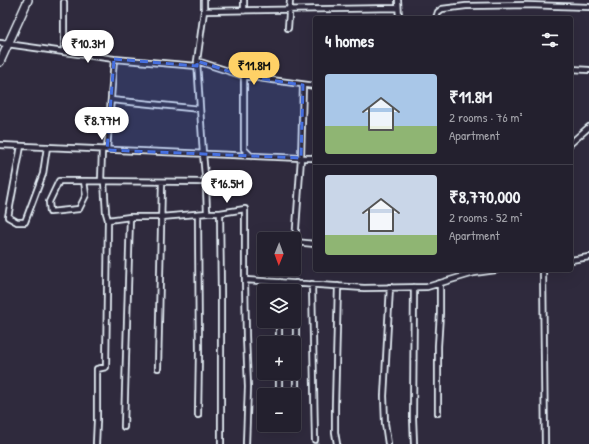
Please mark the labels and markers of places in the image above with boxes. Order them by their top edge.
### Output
pin: ₹10.3M [55,30,121,64]
pin: ₹11.8M [221,52,287,86]
pin: ₹8.77M [69,107,135,141]
pin: ₹16.5M [194,170,260,204]

